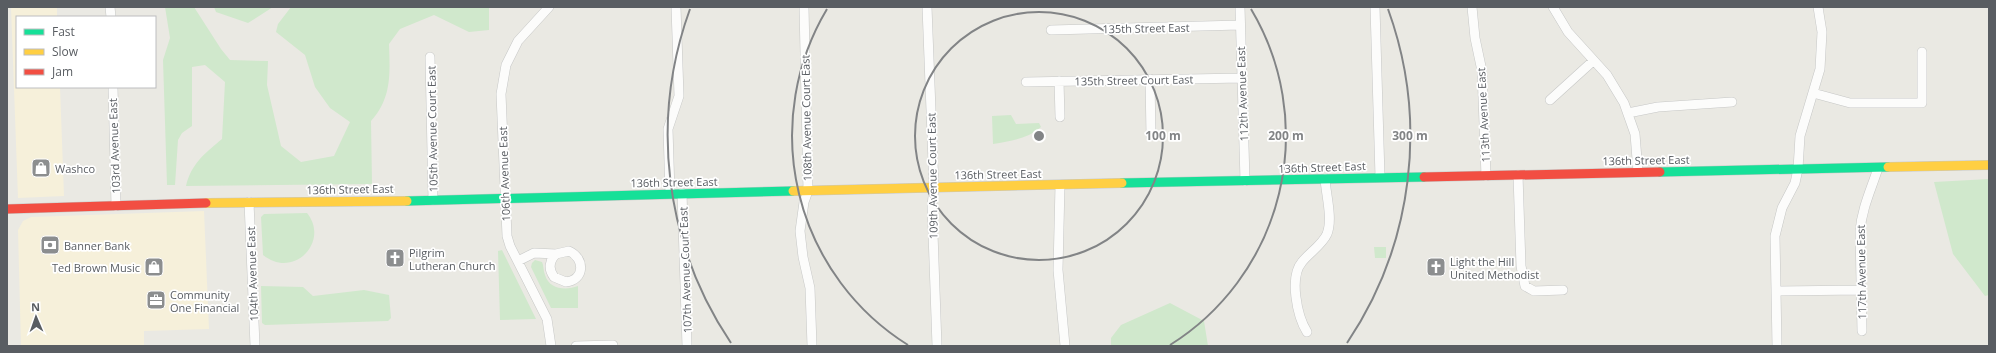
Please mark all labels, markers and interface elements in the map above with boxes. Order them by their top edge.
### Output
legend [16,16,156,88]
street label: 135th Street East [1102,20,1190,36]
text: Fast [52,23,75,40]
text: Slow [52,43,79,60]
street label: 112th Avenue East [1233,46,1251,142]
street label: 108th Avenue Court East [797,55,815,181]
text: Jam [51,63,73,80]
street label: 105th Avenue Court East [423,66,441,192]
street label: 113th Avenue East [1473,67,1493,163]
street label: 135th Street Court East [1074,71,1194,89]
street label: 103rd Avenue East [105,98,123,194]
street label: 109th Avenue Court East [923,113,941,239]
street label: 106th Avenue East [495,126,513,222]
text: 100 m [1145,127,1181,144]
text: 200 m [1268,127,1304,144]
text: 300 m [1392,127,1428,144]
centre of rings [1032,129,1046,143]
street label: 136th Street East [1602,152,1690,168]
shop icon: Washco [30,157,52,179]
street label: 136th Street East [1278,158,1366,176]
place label: Washco [55,161,96,176]
street label: 136th Street East [954,166,1042,182]
street label: 136th Street East [630,174,718,190]
street label: 136th Street East [306,181,394,197]
street label: 107th Avenue Court East [675,206,695,333]
street label: 117th Avenue East [1853,224,1869,320]
street label: 104th Avenue East [243,226,261,322]
bank icon: Banner Bank [39,234,61,256]
place label: Banner Bank [64,238,130,253]
place label: Pilgrim Lutheran Church [409,245,495,273]
church icon: Pilgrim Lutheran Church [384,247,406,269]
place label: Light the Hill United Methodist [1450,254,1539,282]
shop icon: Ted Brown Music [143,256,165,278]
church icon: Light the Hill United Methodist [1425,256,1447,278]
place label: Ted Brown Music [52,260,140,275]
place label: Community One Financial [170,287,239,315]
office icon: Community One Financial [145,289,167,311]
north arrow [16,297,56,337]
text: N [31,299,40,314]

